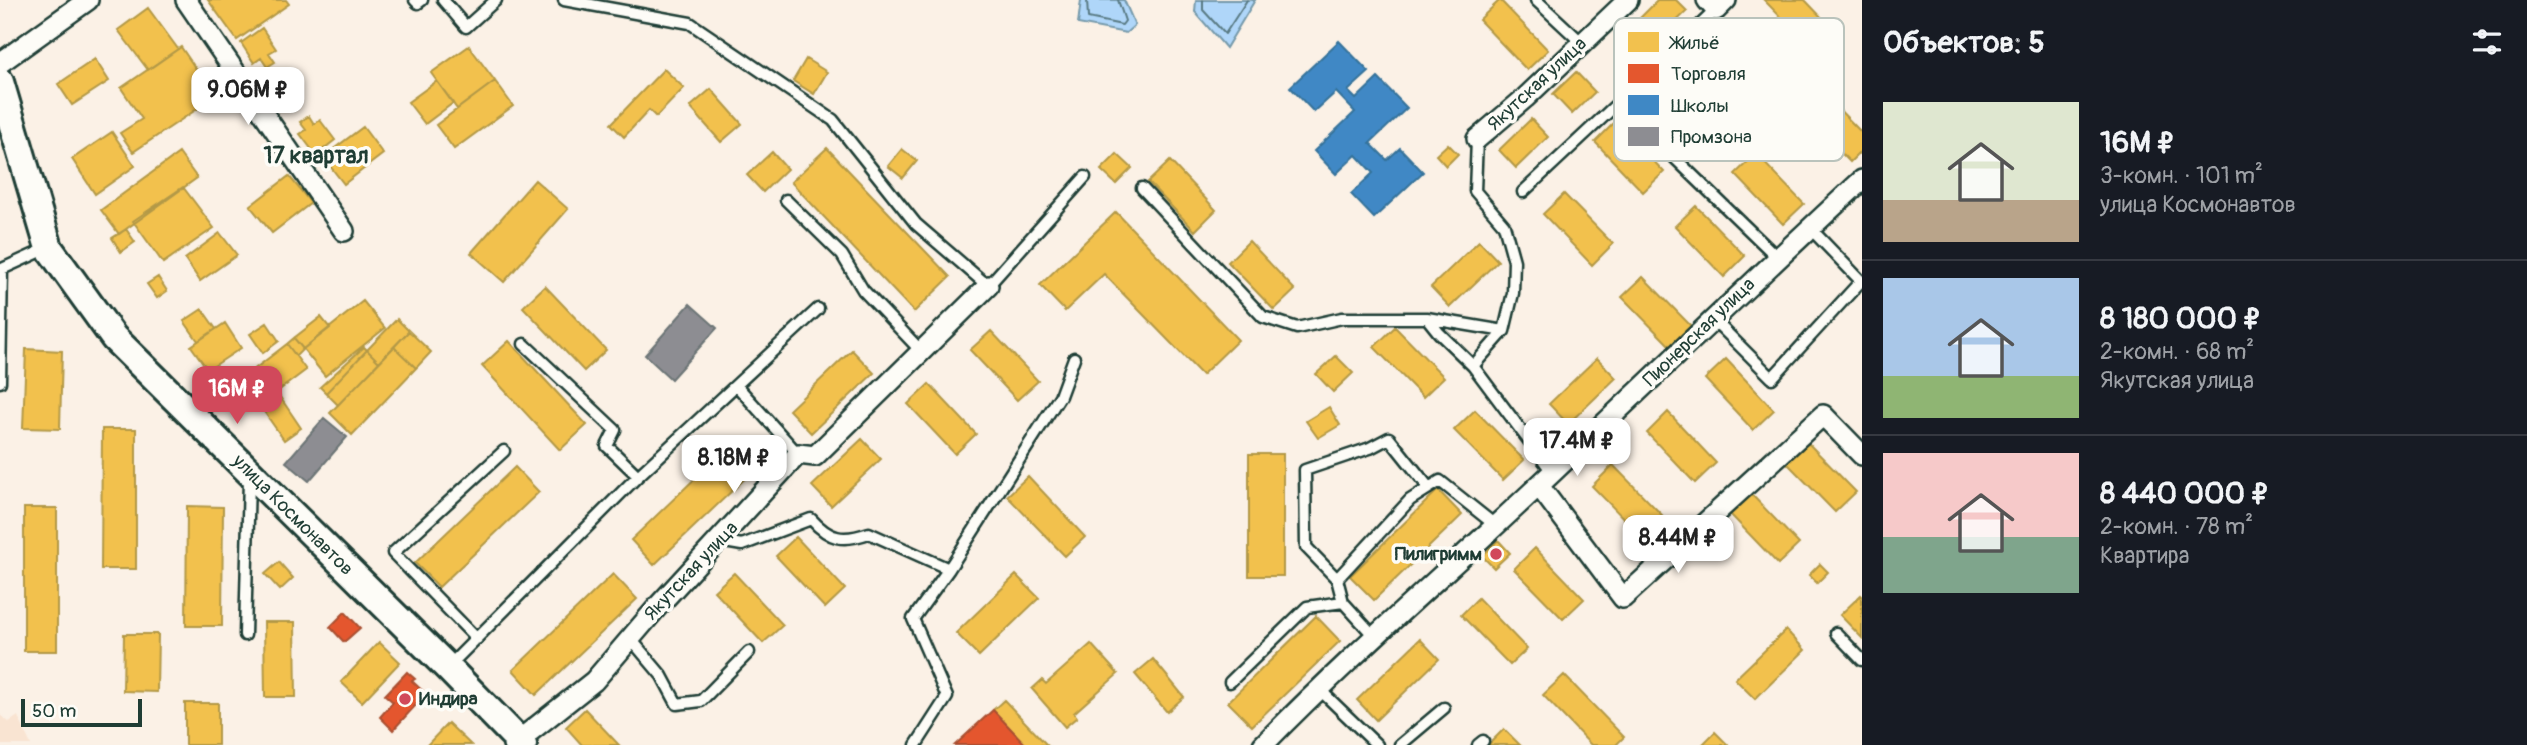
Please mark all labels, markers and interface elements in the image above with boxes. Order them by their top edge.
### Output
legend [1614,18,1844,161]
icon: filters [2468,23,2506,61]
text: Объектов: 5 [1883,24,2045,61]
text: Жильё [1668,31,1720,55]
street label: Якутская улица [1482,32,1592,136]
text: Торговля [1671,62,1746,86]
pin: 9.06M ₽ [183,68,313,127]
text: 9.06M ₽ [207,75,289,104]
text: Школы [1671,94,1729,118]
text: 16M ₽ [2100,124,2175,161]
text: Промзона [1671,125,1752,149]
icon: home [1939,130,2023,214]
district label: 17 квартал [263,141,369,170]
text: 3-комн. · 101 m² [2100,161,2263,190]
text: улица Космонавтов [2100,190,2296,219]
street label: Пионерская улица [1638,272,1760,392]
text: 8 180 000 ₽ [2100,300,2261,337]
icon: home [1939,306,2023,390]
text: 2-комн. · 68 m² [2100,337,2254,366]
pin: 16M ₽ [188,366,286,426]
text: Якутская улица [2100,366,2254,395]
text: 16M ₽ [208,374,266,403]
pin: 17.4M ₽ [1512,419,1642,478]
text: 17.4M ₽ [1540,426,1614,455]
pin: 8.18M ₽ [669,435,799,495]
text: 8.18M ₽ [698,443,770,472]
street label: улица Космонавтов [227,449,359,581]
text: 8 440 000 ₽ [2100,475,2269,512]
icon: home [1939,481,2023,565]
text: 2-комн. · 78 m² [2100,512,2253,541]
street label: Якутская улица [639,516,743,626]
pin: 8.44M ₽ [1613,516,1743,575]
text: 8.44M ₽ [1639,523,1717,552]
text: Квартира [2100,541,2189,570]
place label: Пилигримм [1395,542,1482,566]
marker: Пилигримм [1488,546,1504,562]
place label: Индира [419,687,478,711]
marker: Индира [397,691,413,707]
scale bar [21,696,142,728]
text: 50 m [32,699,76,723]

